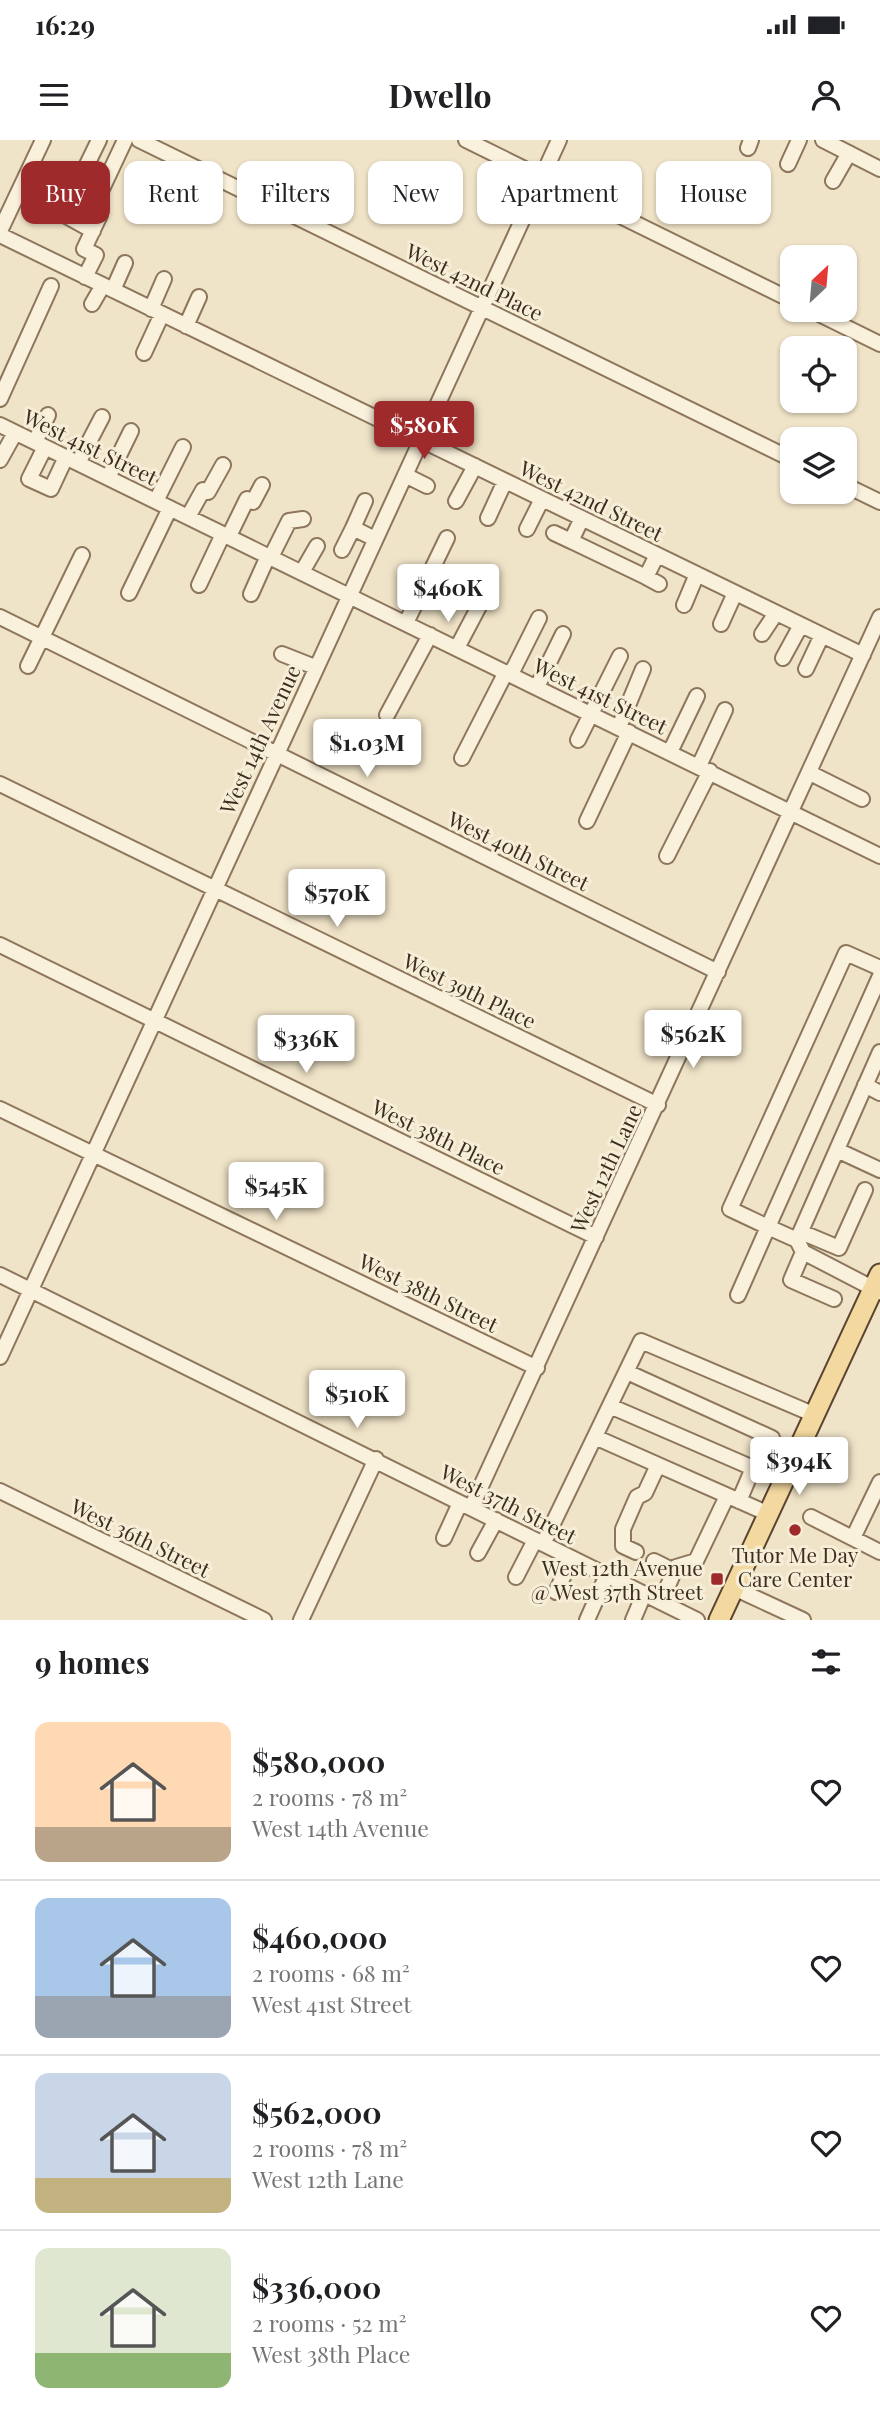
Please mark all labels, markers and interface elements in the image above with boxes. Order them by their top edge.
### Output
text: 16:29 [35,7,95,42]
text: Dwello [388,73,492,116]
icon: menu [35,76,73,114]
icon: person [807,76,845,114]
chip: Buy [21,161,110,224]
chip: Rent [124,161,223,224]
chip: Filters [237,161,354,224]
chip: New [368,161,463,224]
chip: Apartment [477,161,642,224]
chip: House [656,161,771,224]
street label: West 42nd Place [401,235,548,326]
north arrow [780,245,858,322]
map controls [780,245,857,504]
button: locate [780,336,857,413]
street label: West 41st Street [19,401,163,491]
pin: $580K [375,402,473,461]
text: $580K [390,408,458,439]
button: layers [780,427,857,504]
street label: West 42nd Street [515,453,669,547]
pin: $460K [399,564,497,624]
text: $460K [413,571,483,602]
street label: West 41st Street [529,650,673,740]
street label: West 14th Avenue [212,660,306,819]
pin: $1.03M [310,720,424,779]
text: $1.03M [329,726,405,757]
street label: West 40th Street [443,803,595,897]
pin: $570K [288,870,386,929]
text: $570K [304,876,370,907]
street label: West 39th Place [398,945,541,1034]
pin: $562K [644,1010,742,1070]
pin: $336K [257,1016,355,1075]
text: $562K [660,1017,726,1048]
text: $336K [274,1022,338,1053]
street label: West 38th Place [367,1091,510,1180]
street label: West 12th Lane [563,1099,647,1238]
pin: $545K [227,1163,325,1222]
text: $545K [245,1169,307,1200]
street label: West 38th Street [354,1246,504,1338]
pin: $510K [308,1370,406,1430]
text: $510K [325,1377,389,1408]
pin: $394K [750,1438,848,1497]
text: $394K [766,1444,832,1475]
street label: West 37th Street [435,1456,582,1550]
street label: West 36th Street [66,1491,216,1583]
marker: Tutor Me Day Care Center [787,1522,803,1538]
place label: Tutor Me Day Care Center [732,1540,859,1592]
place label: West 12th Avenue @ West 37th Street [531,1553,704,1605]
marker: West 12th Avenue @ West 37th Street [709,1571,725,1587]
text: 9 homes [35,1642,150,1682]
icon: filters [807,1643,845,1681]
text: $580,000 [252,1741,385,1781]
icon: home [91,1750,175,1834]
icon: heart [807,1773,845,1811]
text: 2 rooms · 78 m² [252,1781,407,1812]
text: West 14th Avenue [252,1812,429,1843]
text: $460,000 [252,1917,387,1957]
icon: home [91,1926,175,2010]
icon: heart [807,1949,845,1987]
text: 2 rooms · 68 m² [252,1957,410,1988]
text: West 41st Street [252,1988,412,2019]
text: $562,000 [252,2092,382,2132]
icon: home [91,2101,175,2185]
icon: heart [807,2124,845,2162]
text: 2 rooms · 78 m² [252,2132,407,2163]
text: West 12th Lane [252,2163,404,2194]
text: $336,000 [252,2267,381,2307]
icon: home [91,2276,175,2360]
icon: heart [807,2299,845,2337]
text: 2 rooms · 52 m² [252,2307,406,2338]
text: West 38th Place [252,2338,410,2369]

